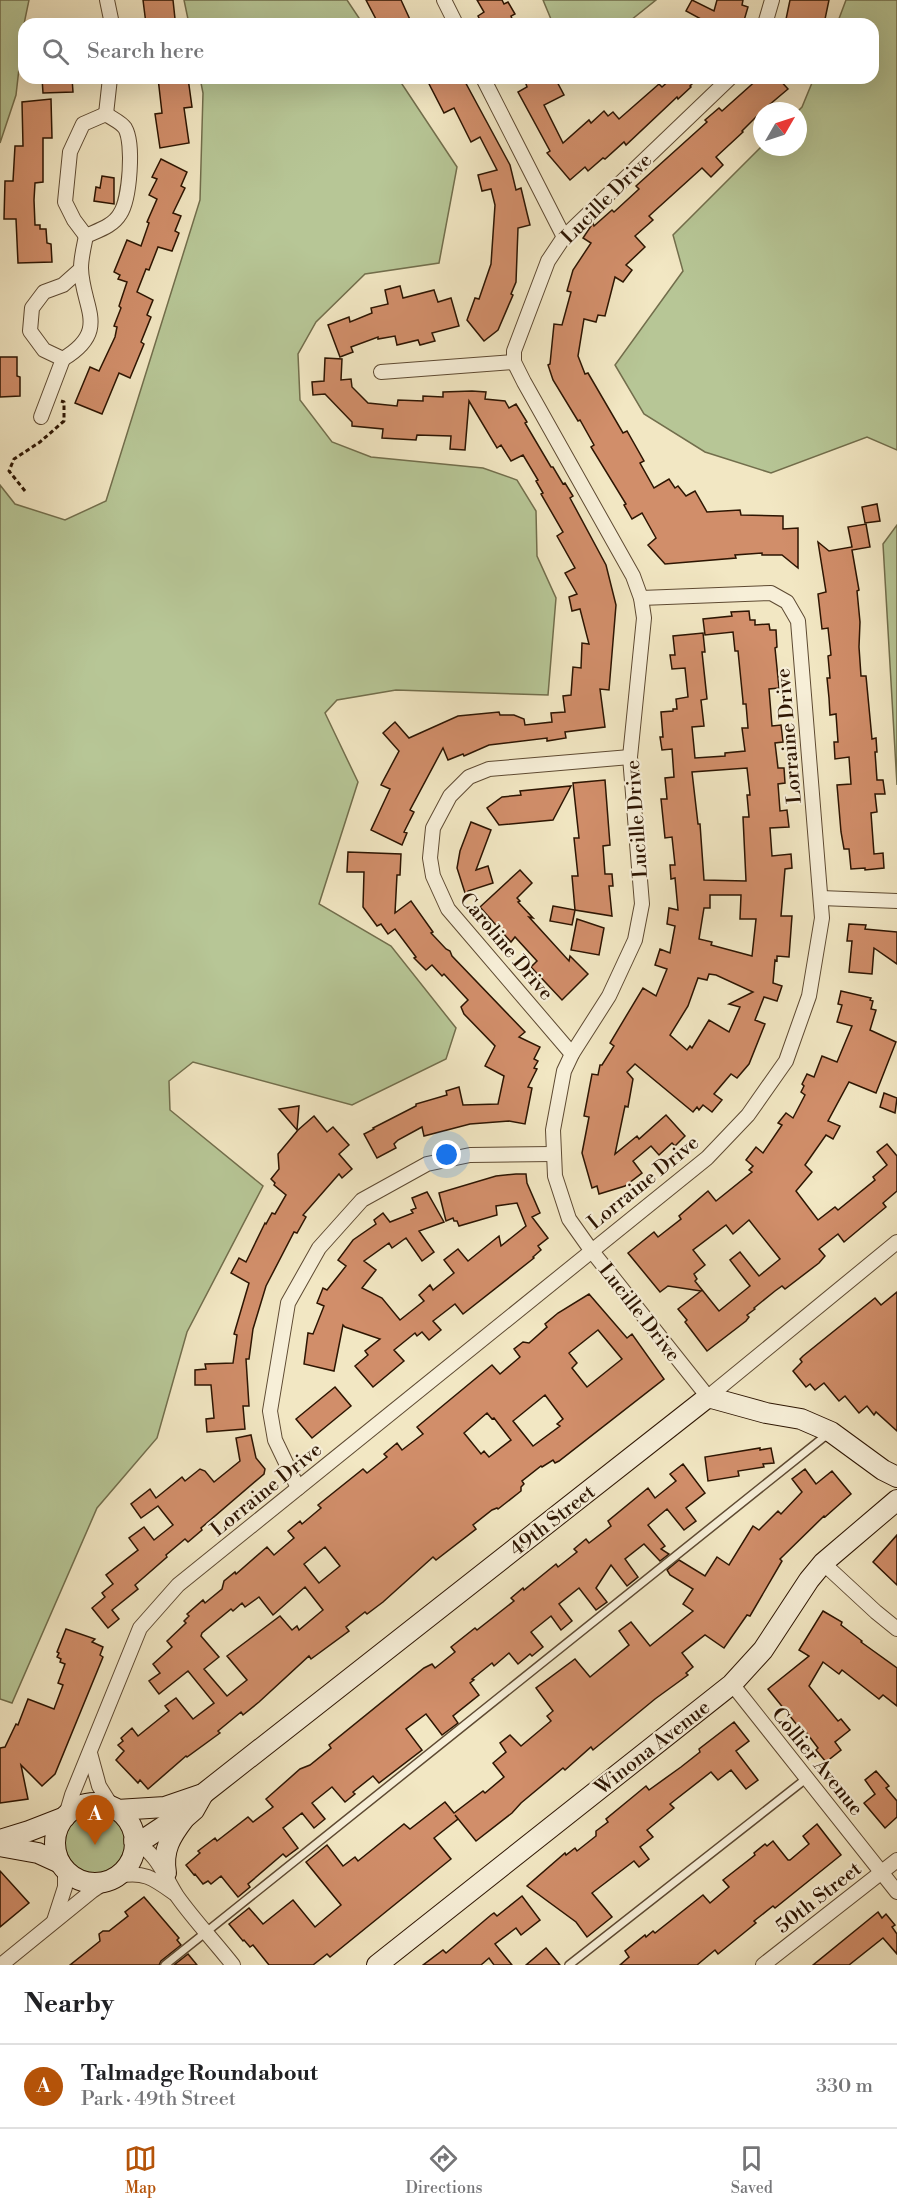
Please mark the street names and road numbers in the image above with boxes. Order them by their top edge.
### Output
street label: Lucille Drive [556,148,658,250]
street label: Lorraine Drive [771,667,808,805]
street label: Lucille Drive [621,759,654,879]
street label: Caroline Drive [453,888,558,1006]
street label: Lorraine Drive [583,1131,705,1236]
street label: Lucille Drive [593,1259,685,1367]
street label: Lorraine Drive [206,1438,328,1543]
street label: 49th Street [505,1480,601,1562]
street label: Winona Avenue [590,1695,715,1802]
street label: Collier Avenue [766,1703,868,1821]
street label: 50th Street [771,1857,867,1939]

